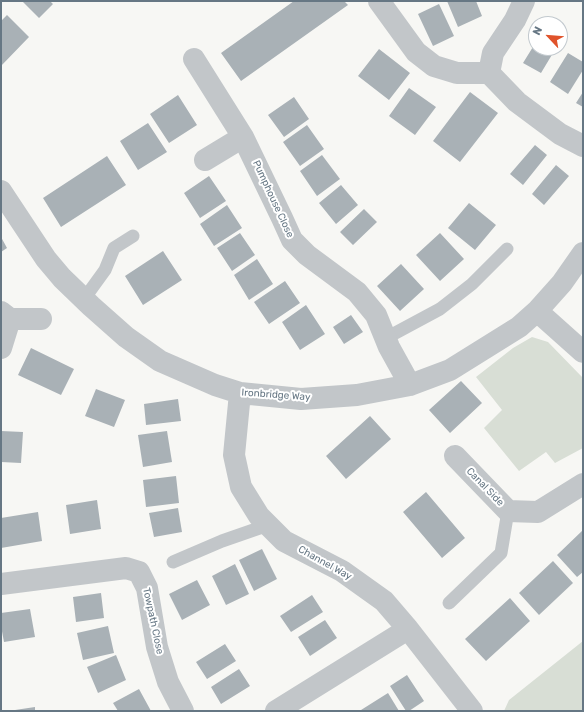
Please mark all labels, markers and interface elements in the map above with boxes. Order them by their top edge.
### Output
north arrow [528,16,568,56]
text: N [530,25,545,37]
street label: Pumphouse Close [250,158,296,240]
street label: Ironbridge Way [241,387,311,403]
street label: Canal Side [464,465,506,509]
street label: Channel Way [296,543,354,583]
street label: Towpath Close [140,587,166,655]

